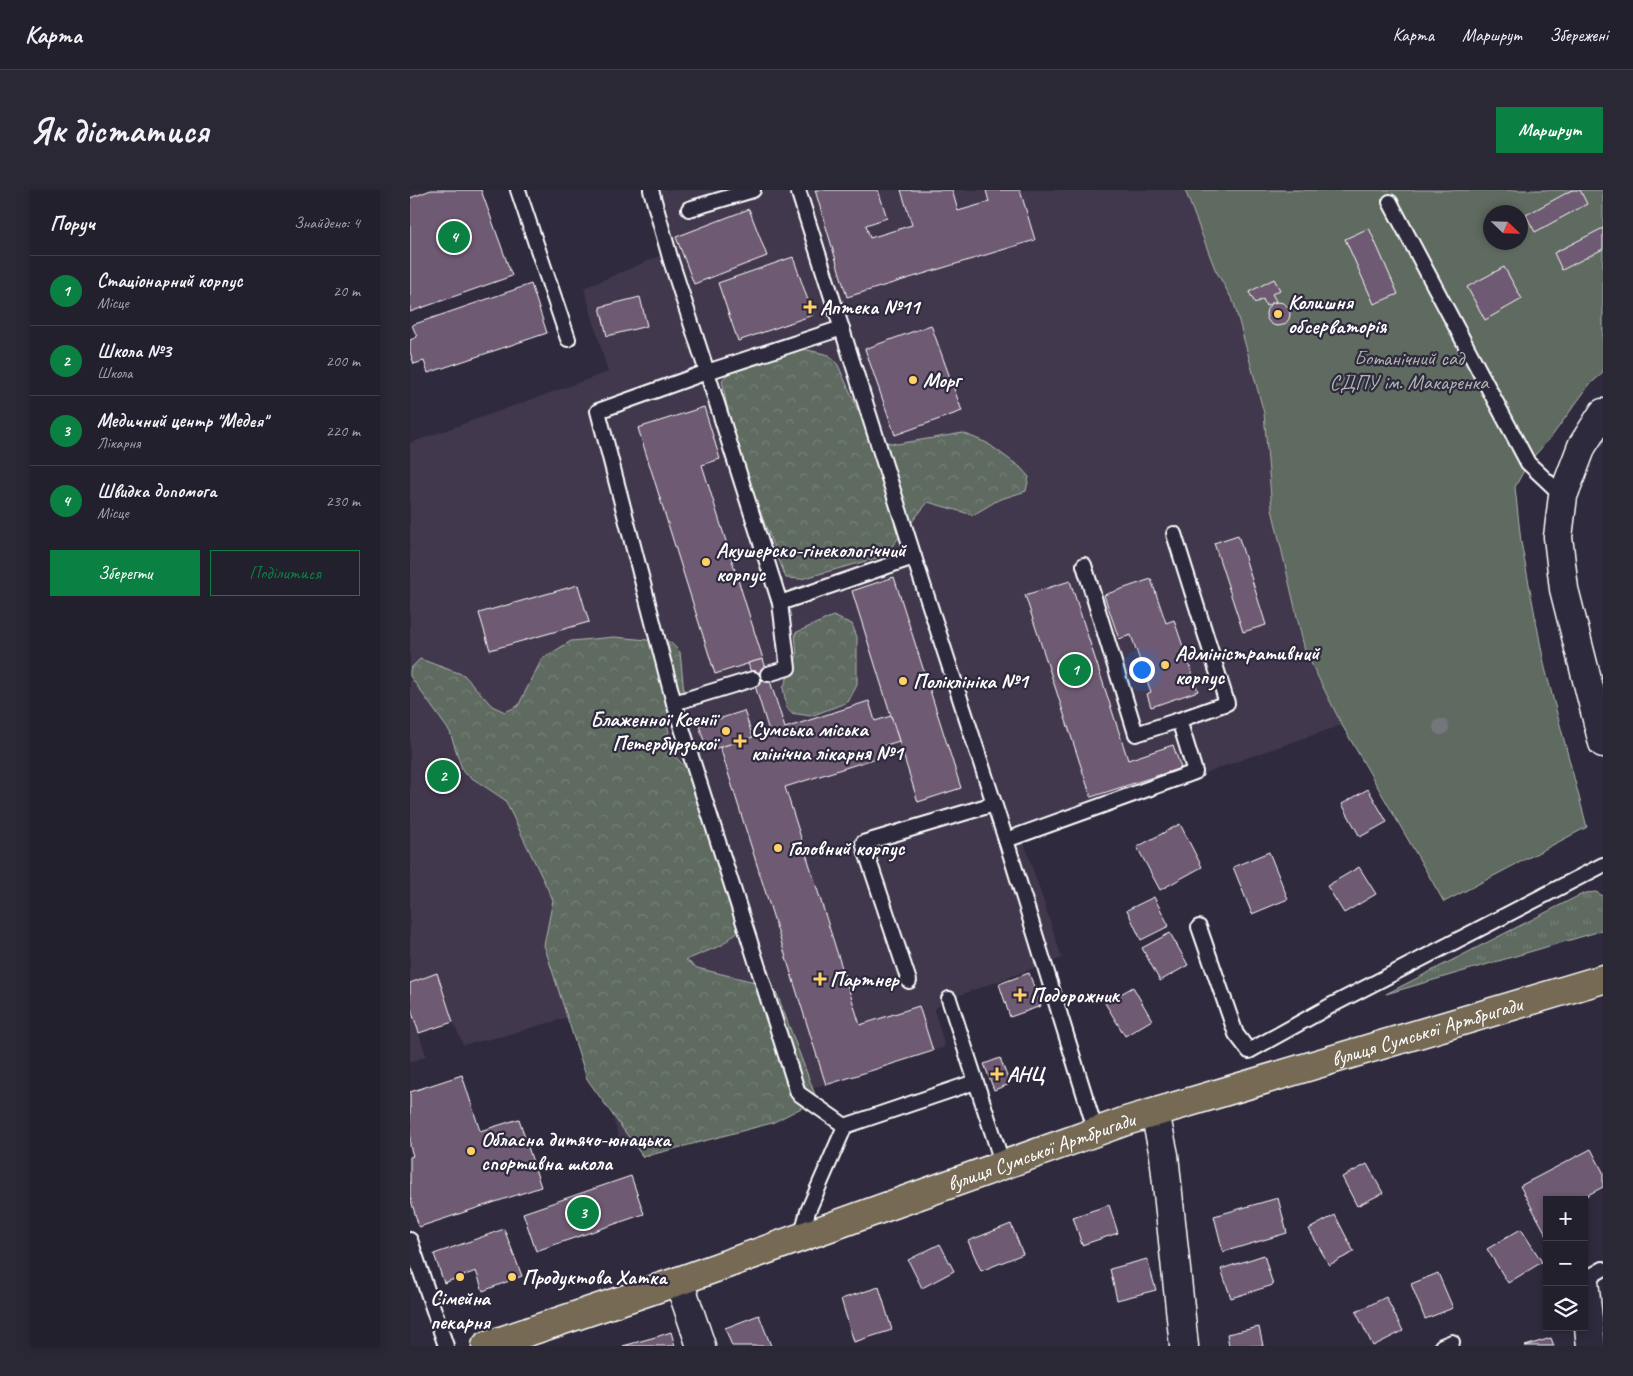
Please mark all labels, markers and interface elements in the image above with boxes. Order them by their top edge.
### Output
text: Карта [25,20,82,50]
text: Карта [1393,24,1434,46]
text: Маршрут [1462,24,1521,46]
text: Збережені [1549,24,1608,46]
button: Маршрут [1496,107,1603,153]
text: Як дістатися [30,108,208,153]
north arrow [1483,205,1528,250]
text: Поруч [50,210,95,236]
text: Знайдено: 4 [294,213,360,233]
pin: 4 [438,218,470,256]
text: Стаціонарний корпус [97,269,242,293]
text: 1 [62,281,70,301]
text: 20 m [333,281,360,301]
place label: Колишня обсерваторія [1288,289,1387,339]
text: Місце [97,293,129,313]
place label: Аптека №11 [820,294,922,320]
marker: Аптека №11 [804,301,816,313]
marker: Колишня обсерваторія [1272,308,1284,320]
text: Школа №3 [97,339,171,363]
park label: Ботанічний сад СДПУ ім. Макаренка [1330,345,1490,395]
text: 2 [62,351,70,371]
text: 200 m [326,351,360,371]
text: Школа [97,363,132,383]
place label: Морг [923,367,964,393]
marker: Морг [907,374,919,386]
text: Медичний центр "Медея" [97,409,267,433]
text: 3 [62,421,70,441]
text: 220 m [326,421,360,441]
text: Лікарня [97,433,140,453]
text: Швидка допомога [97,479,216,503]
text: 4 [62,491,70,511]
text: 230 m [326,491,360,511]
text: Місце [97,503,129,523]
place label: Акушерско-гінекологічний корпус [716,537,908,588]
button: Зберегти [50,550,200,596]
button: Поділитися [210,550,360,596]
marker: Акушерско-гінекологічний корпус [700,556,712,568]
place label: Адміністративний корпус [1175,640,1321,691]
pin: 1 [1059,651,1091,689]
your location [1129,657,1155,683]
marker: Адміністративний корпус [1159,659,1171,671]
place label: Поліклініка №1 [913,668,1030,694]
marker: Поліклініка №1 [897,675,909,687]
place label: Блаженної Ксенії Петербурзької [590,706,721,757]
place label: Сумська міська клінічна лікарня №1 [751,716,905,766]
marker: Блаженної Ксенії Петербурзької [720,725,732,737]
marker: Сумська міська клінічна лікарня №1 [733,734,747,748]
pin: 2 [427,757,459,795]
place label: Головний корпус [788,835,906,862]
marker: Головний корпус [772,842,784,854]
place label: Партнер [830,966,901,992]
marker: Партнер [814,973,826,985]
place label: Подорожник [1030,982,1121,1008]
marker: Подорожник [1014,989,1026,1001]
street label: вулиця Сумської Артбригади [1328,990,1527,1072]
place label: АНЦ [1007,1061,1047,1087]
marker: АНЦ [991,1068,1003,1080]
street label: вулиця Сумської Артбригади [943,1105,1140,1197]
place label: Обласна дитячо-юнацька спортивна школа [481,1126,672,1176]
marker: Обласна дитячо-юнацька спортивна школа [465,1145,477,1157]
pin: 3 [567,1194,599,1232]
map controls [1543,1196,1588,1331]
button: + [1543,1196,1588,1241]
button: − [1543,1241,1588,1286]
place label: Продуктова Хатка [522,1264,668,1291]
marker: Сімейна пекарня [454,1271,466,1283]
marker: Продуктова Хатка [506,1271,518,1283]
place label: Сімейна пекарня [430,1285,492,1335]
button: layers [1543,1286,1588,1331]

